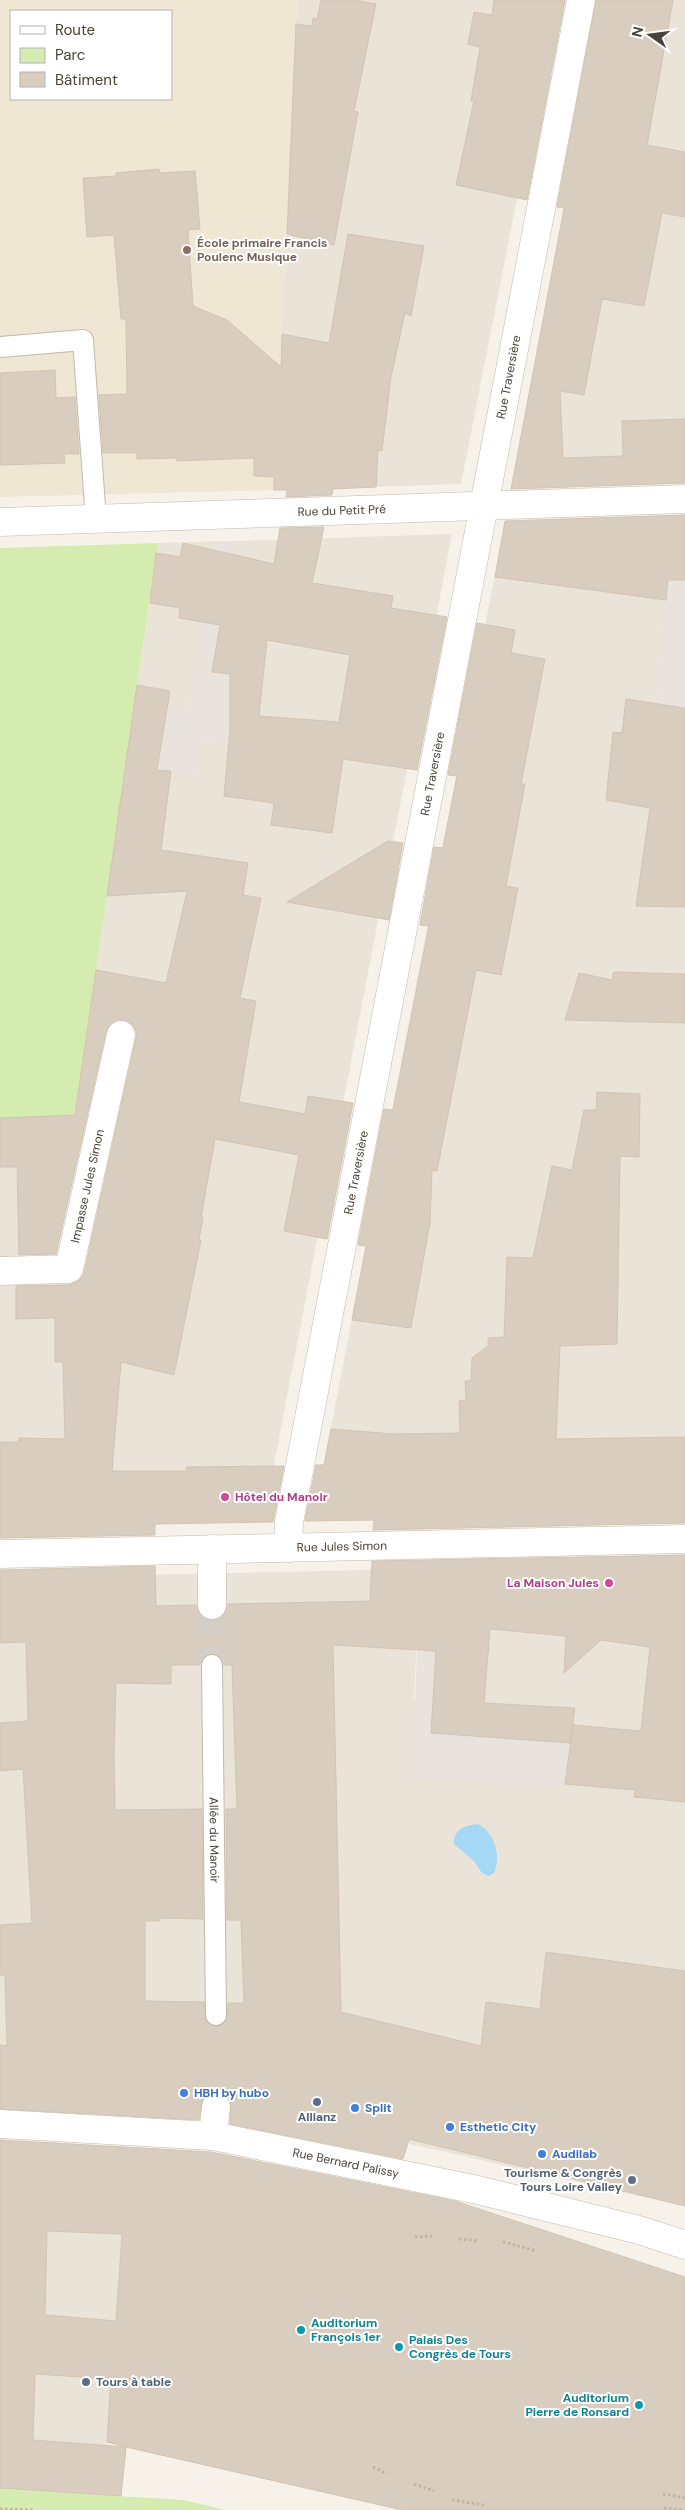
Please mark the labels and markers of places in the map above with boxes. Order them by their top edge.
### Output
place label: École primaire Francis Poulenc Musique [197,235,327,265]
marker: École primaire Francis Poulenc Musique [181,244,193,256]
place label: Hôtel du Manoir [235,1489,328,1505]
marker: Hôtel du Manoir [219,1491,231,1503]
place label: La Maison Jules [507,1575,599,1591]
marker: La Maison Jules [603,1577,615,1589]
place label: HBH by hubo [194,2085,269,2101]
marker: HBH by hubo [178,2087,190,2099]
marker: Allianz [311,2096,323,2108]
place label: Split [365,2100,392,2116]
marker: Split [349,2102,361,2114]
place label: Allianz [298,2109,336,2125]
place label: Esthetic City [460,2119,537,2135]
marker: Esthetic City [444,2121,456,2133]
place label: Audilab [552,2146,597,2162]
marker: Audilab [536,2148,548,2160]
place label: Tourisme & Congrès Tours Loire Valley [504,2165,623,2195]
marker: Tourisme & Congrès Tours Loire Valley [626,2174,638,2186]
place label: Auditorium François 1er [311,2315,381,2345]
marker: Auditorium François 1er [295,2324,307,2336]
place label: Palais Des Congrès de Tours [409,2332,511,2362]
marker: Palais Des Congrès de Tours [393,2341,405,2353]
place label: Tours à table [96,2374,171,2390]
marker: Tours à table [80,2376,92,2388]
place label: Auditorium Pierre de Ronsard [525,2390,629,2420]
marker: Auditorium Pierre de Ronsard [633,2399,645,2411]

